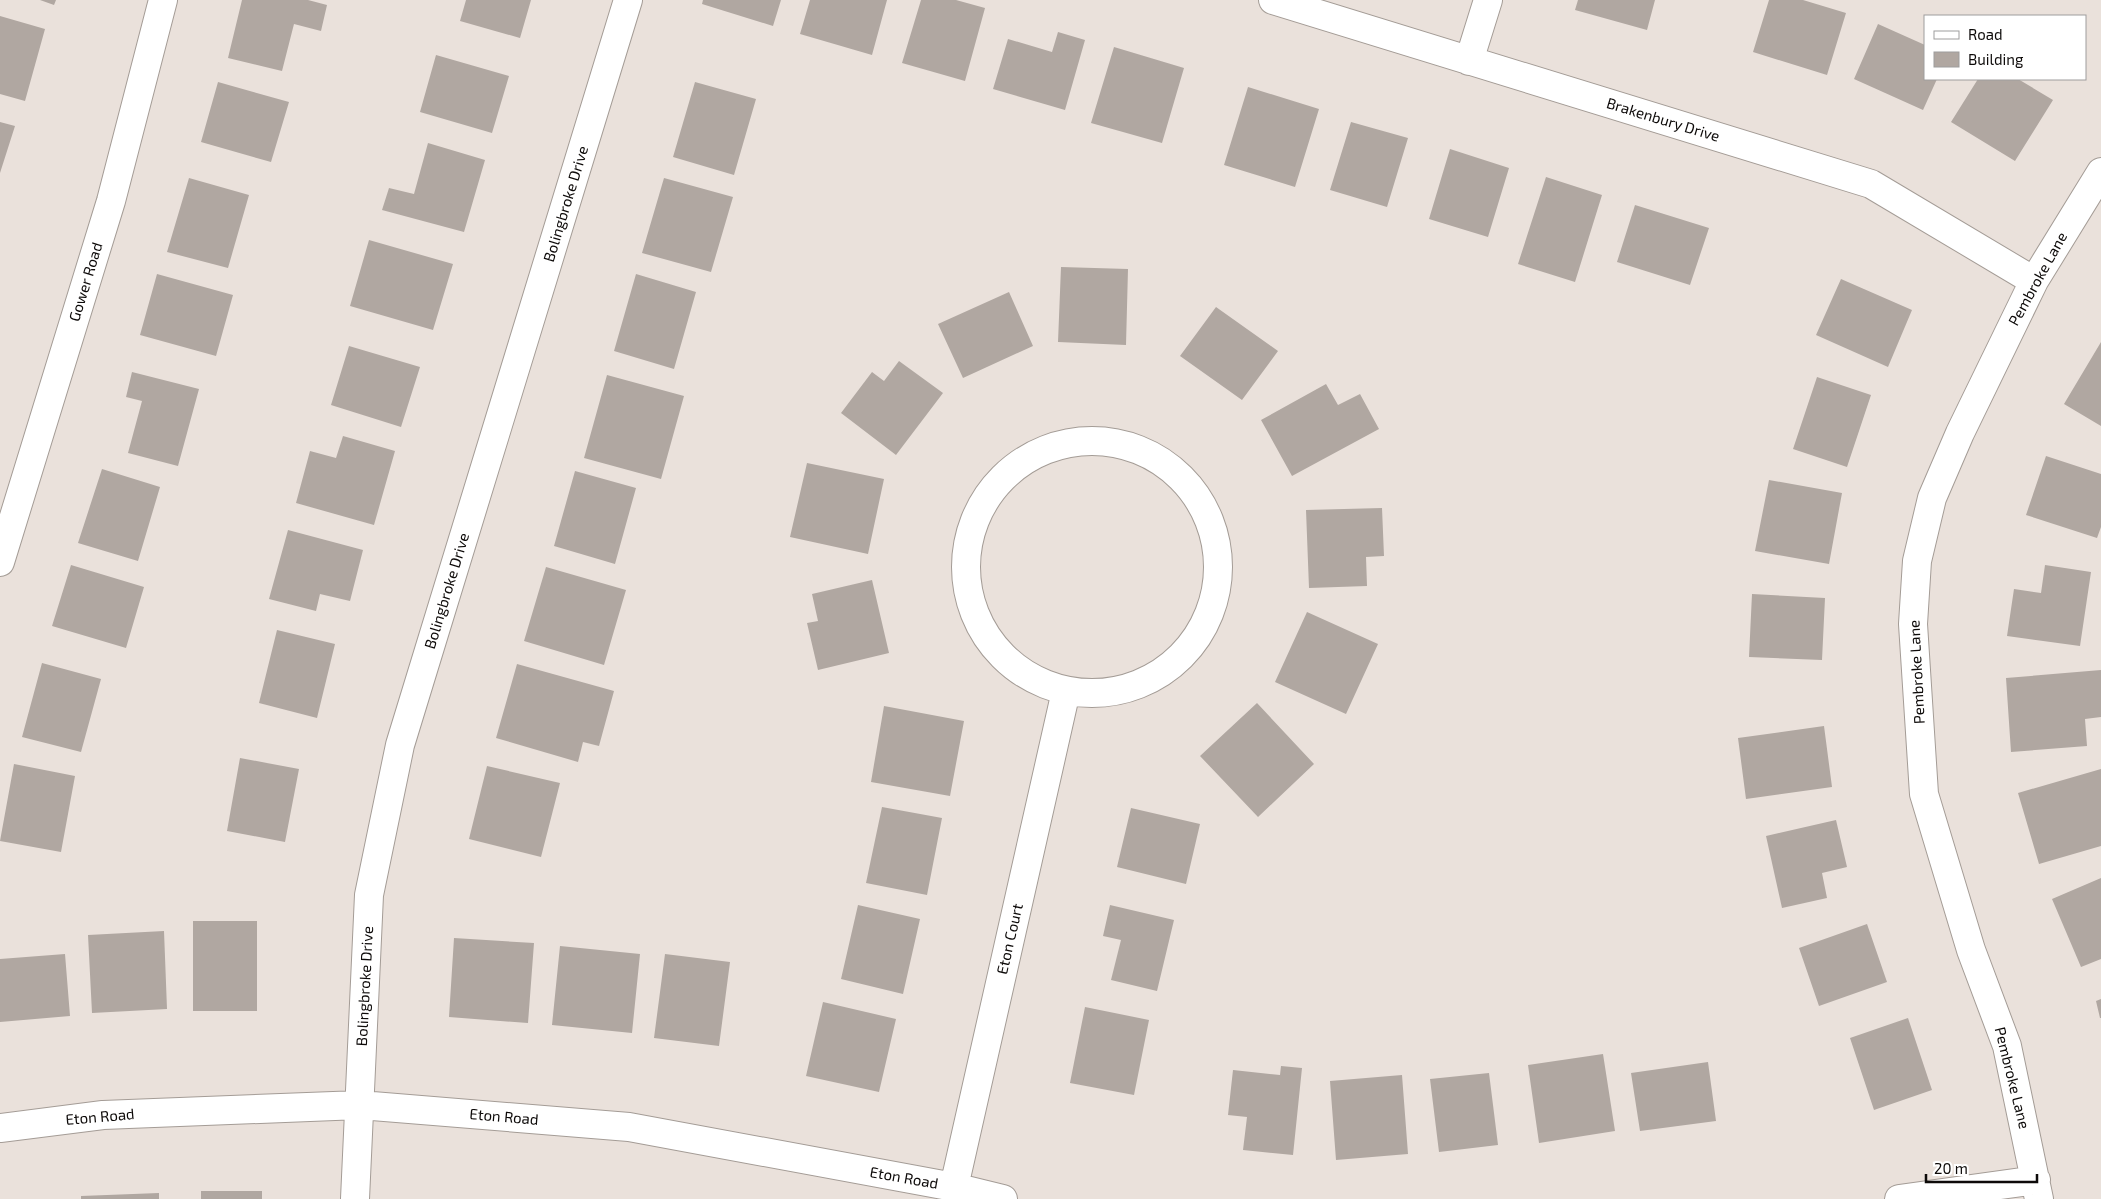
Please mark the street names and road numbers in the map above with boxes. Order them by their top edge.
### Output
street label: Brakenbury Drive [1605,93,1722,145]
street label: Bolingbroke Drive [539,144,591,264]
street label: Pembroke Lane [2004,229,2070,329]
street label: Gower Road [64,240,106,323]
street label: Bolingbroke Drive [420,531,472,651]
street label: Pembroke Lane [1904,619,1928,725]
street label: Eton Court [992,901,1026,976]
street label: Bolingbroke Drive [352,925,376,1047]
street label: Pembroke Lane [1992,1025,2034,1131]
street label: Eton Road [65,1104,135,1128]
street label: Eton Road [469,1104,539,1128]
street label: Eton Road [869,1162,940,1192]

